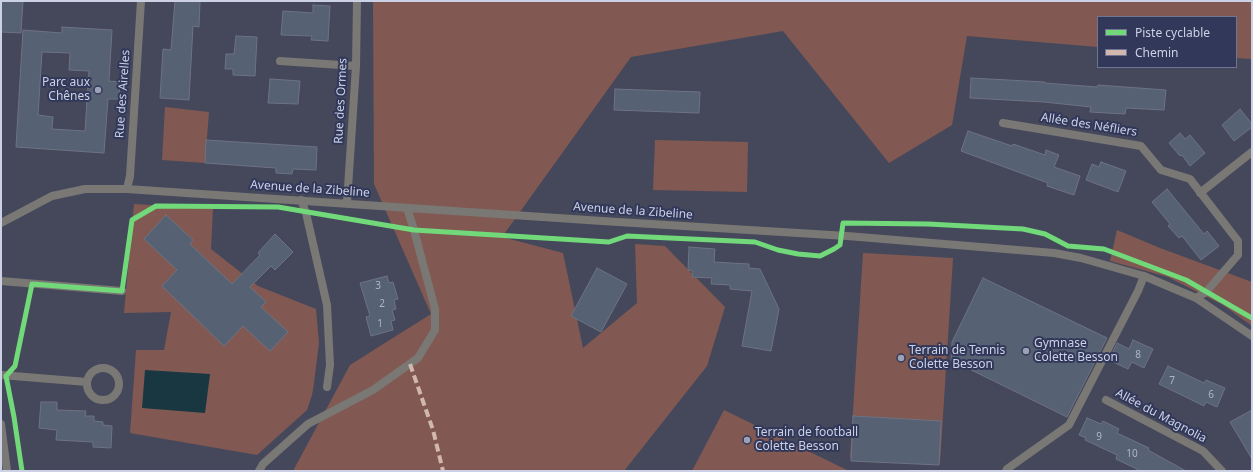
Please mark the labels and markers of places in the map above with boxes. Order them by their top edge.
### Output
place label: Parc aux Chênes [42,76,90,104]
marker: Parc aux Chênes [93,85,103,95]
place label: Gymnase Colette Besson [1034,337,1118,365]
place label: Terrain de Tennis Colette Besson [909,344,1005,372]
marker: Gymnase Colette Besson [1021,346,1031,356]
marker: Terrain de Tennis Colette Besson [896,353,906,363]
place label: Terrain de football Colette Besson [755,426,858,454]
marker: Terrain de football Colette Besson [742,435,752,445]

